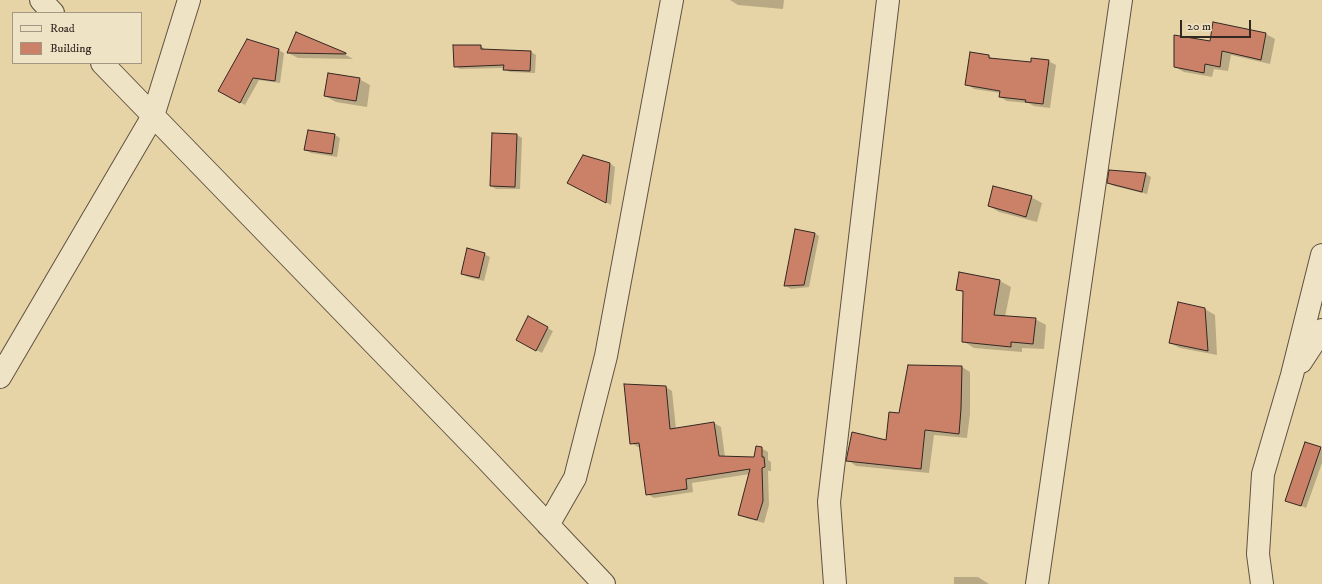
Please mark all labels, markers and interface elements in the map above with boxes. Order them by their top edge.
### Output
legend [12,12,142,64]
scale bar [1182,12,1253,38]
text: 20 m [1187,19,1211,34]
text: Road [50,21,75,36]
text: Building [50,41,91,56]

